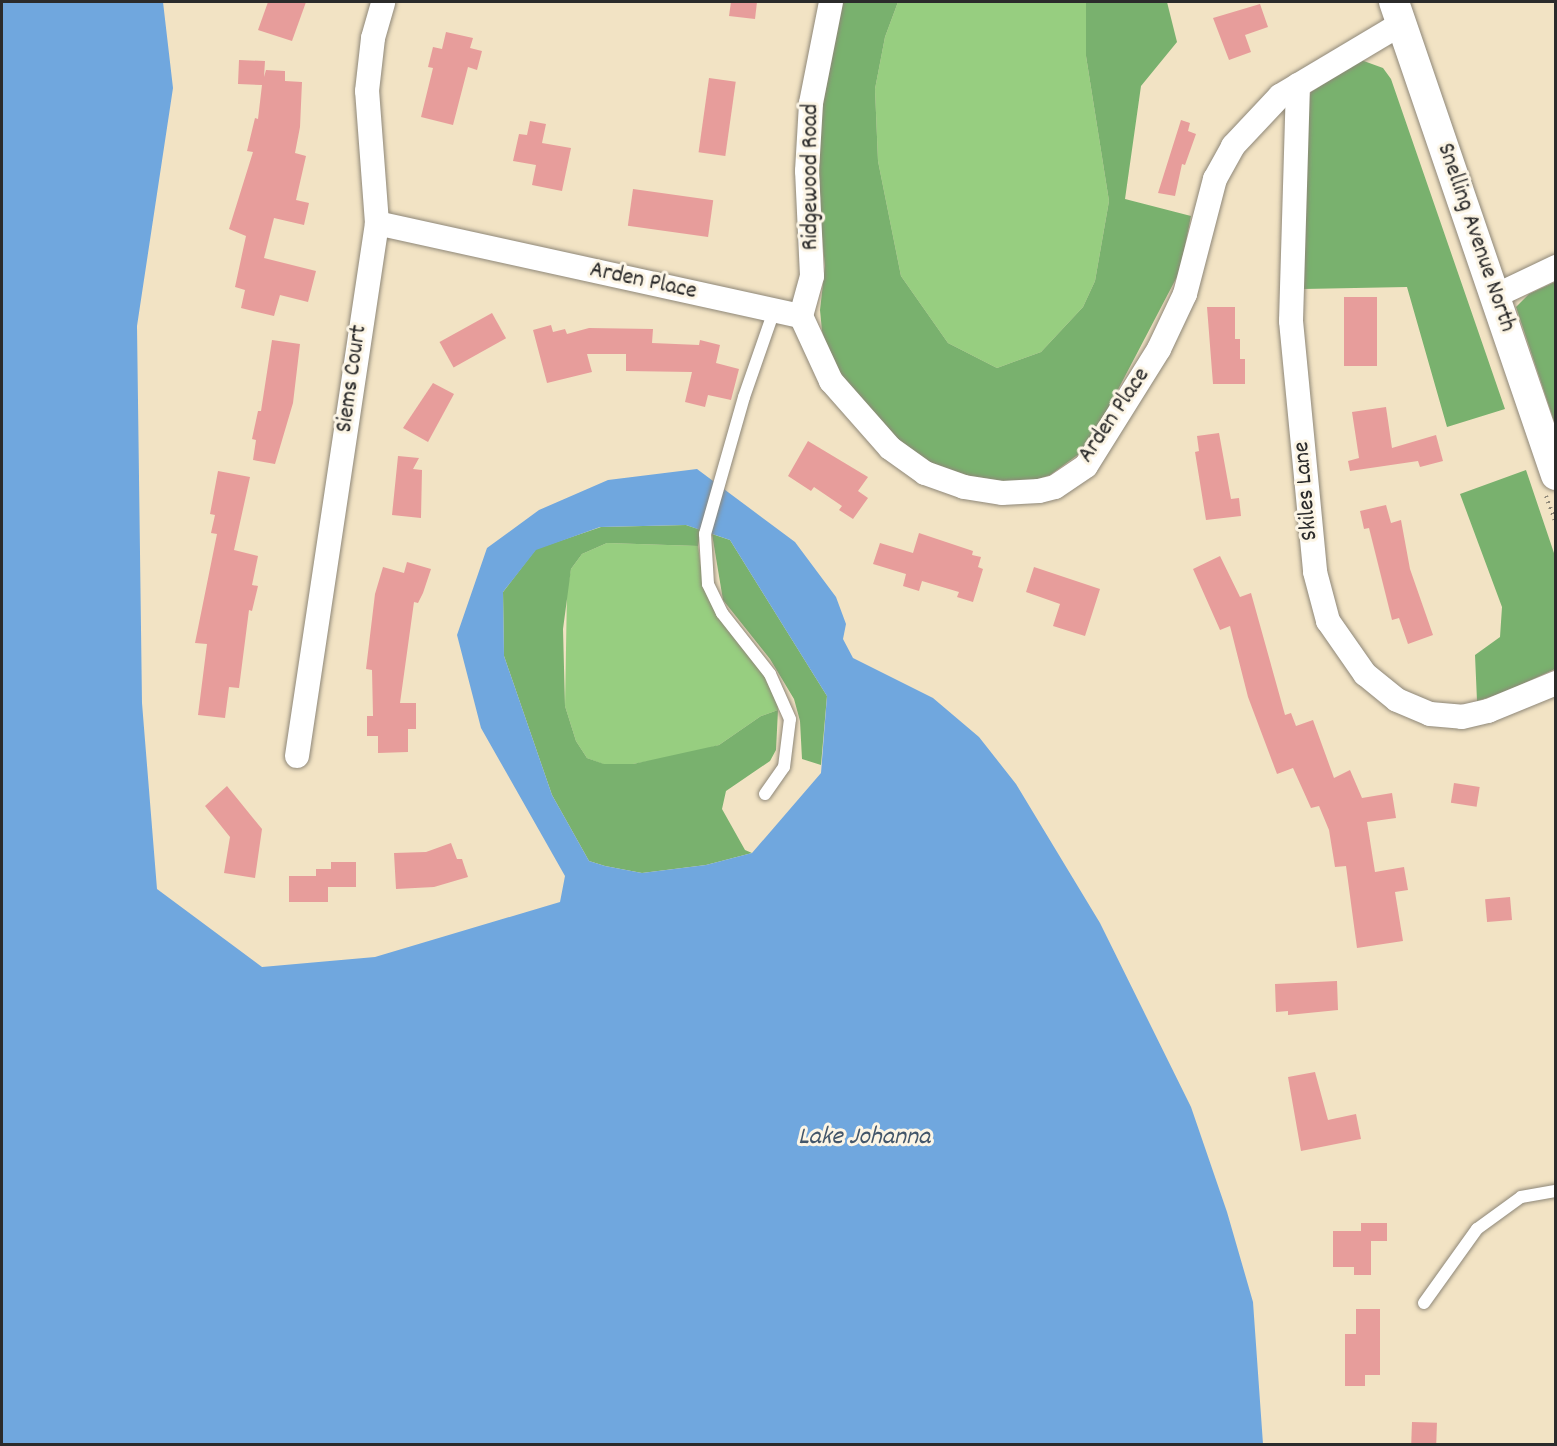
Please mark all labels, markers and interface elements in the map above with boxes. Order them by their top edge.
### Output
street label: Ridgewood Road [798,104,826,250]
street label: Snelling Avenue North [1429,140,1521,336]
street label: Arden Place [587,257,699,307]
street label: Siems Court [331,323,375,435]
street label: Arden Place [1073,363,1157,469]
street label: Skiles Lane [1288,440,1326,542]
water label: Lake Johanna [798,1122,930,1154]

